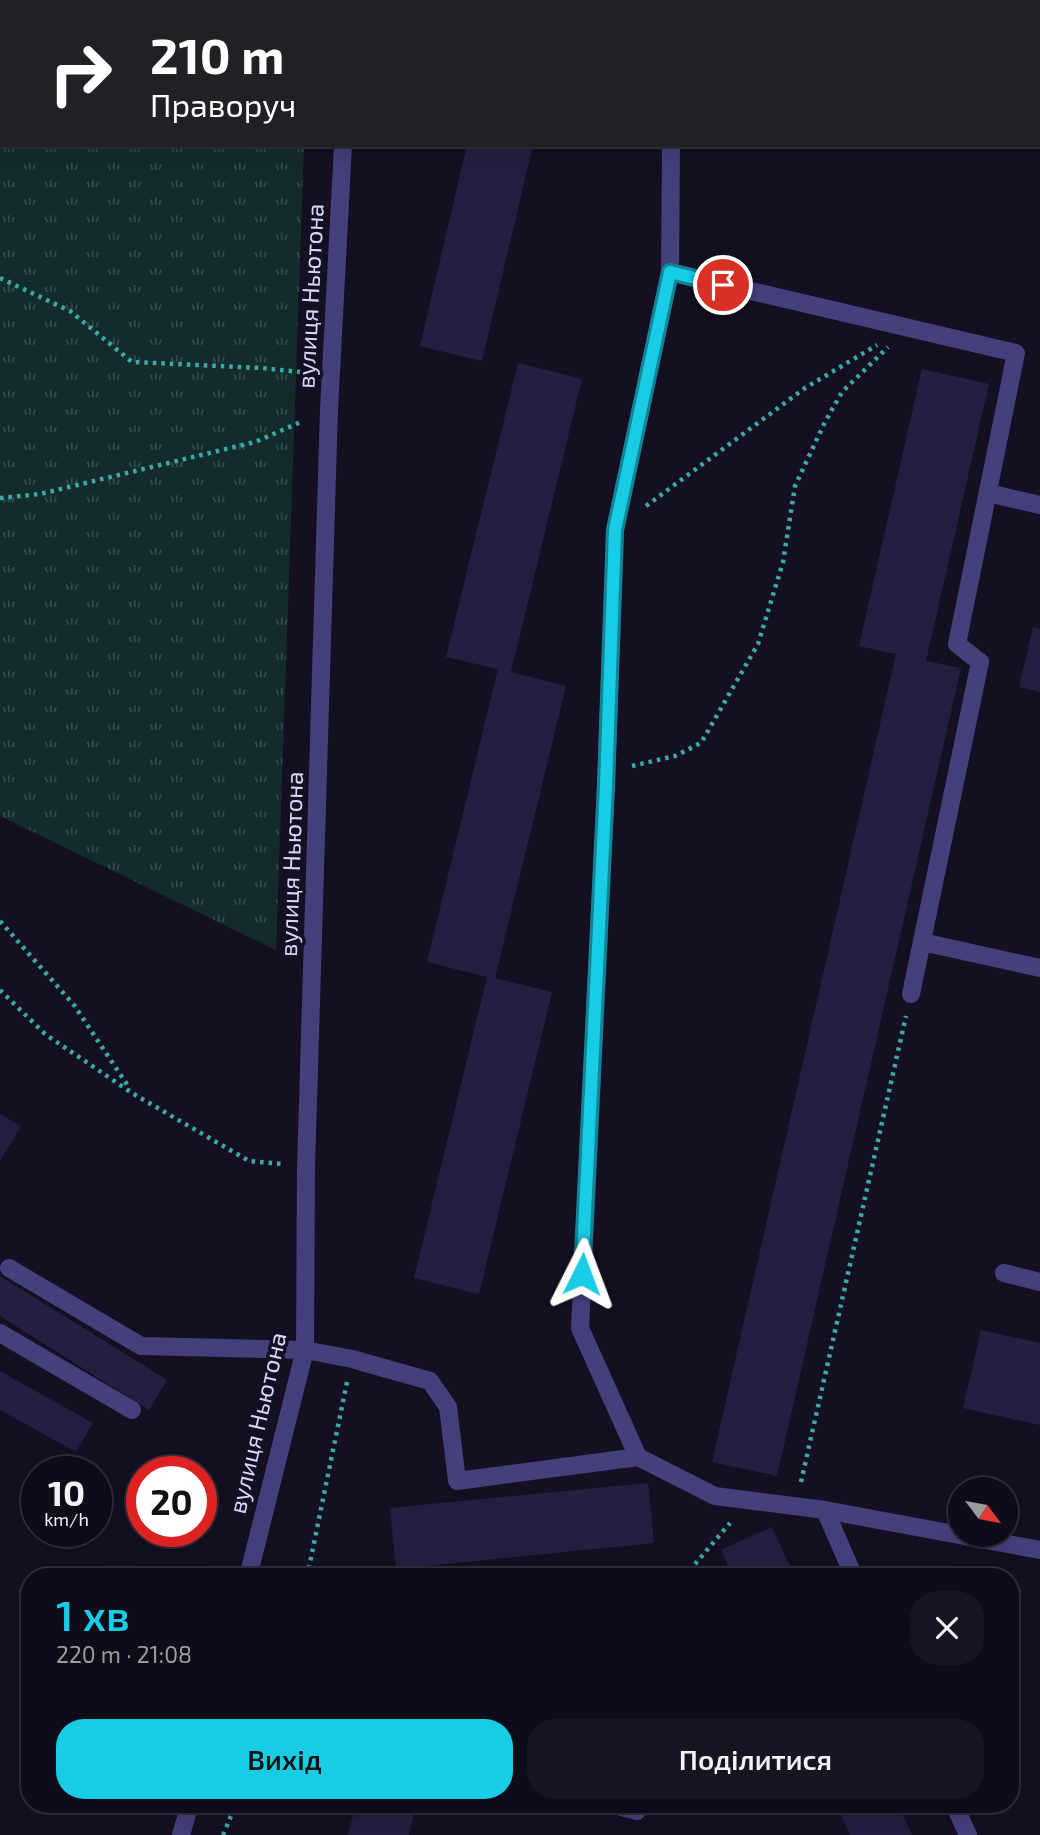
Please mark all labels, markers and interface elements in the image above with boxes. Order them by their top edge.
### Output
text: 210 m [150,25,284,84]
icon: right [35,28,126,119]
text: Праворуч [150,85,296,123]
street label: вулиця Ньютона [290,203,330,389]
pin [693,255,753,315]
icon: arrive [704,266,742,304]
street label: вулиця Ньютона [273,771,309,957]
position arrow [545,1237,619,1311]
street label: вулиця Ньютона [222,1329,292,1516]
speed limit sign: 20 [126,1456,217,1547]
text: 10 [48,1471,85,1513]
north arrow [948,1477,1018,1547]
map controls [948,1477,1018,1547]
text: km/h [44,1508,89,1530]
text: 1 хв [56,1589,130,1639]
button: close [910,1591,984,1665]
text: 220 m · 21:08 [56,1640,192,1668]
button: Вихід [56,1719,513,1799]
button: Поділитися [527,1719,984,1799]

